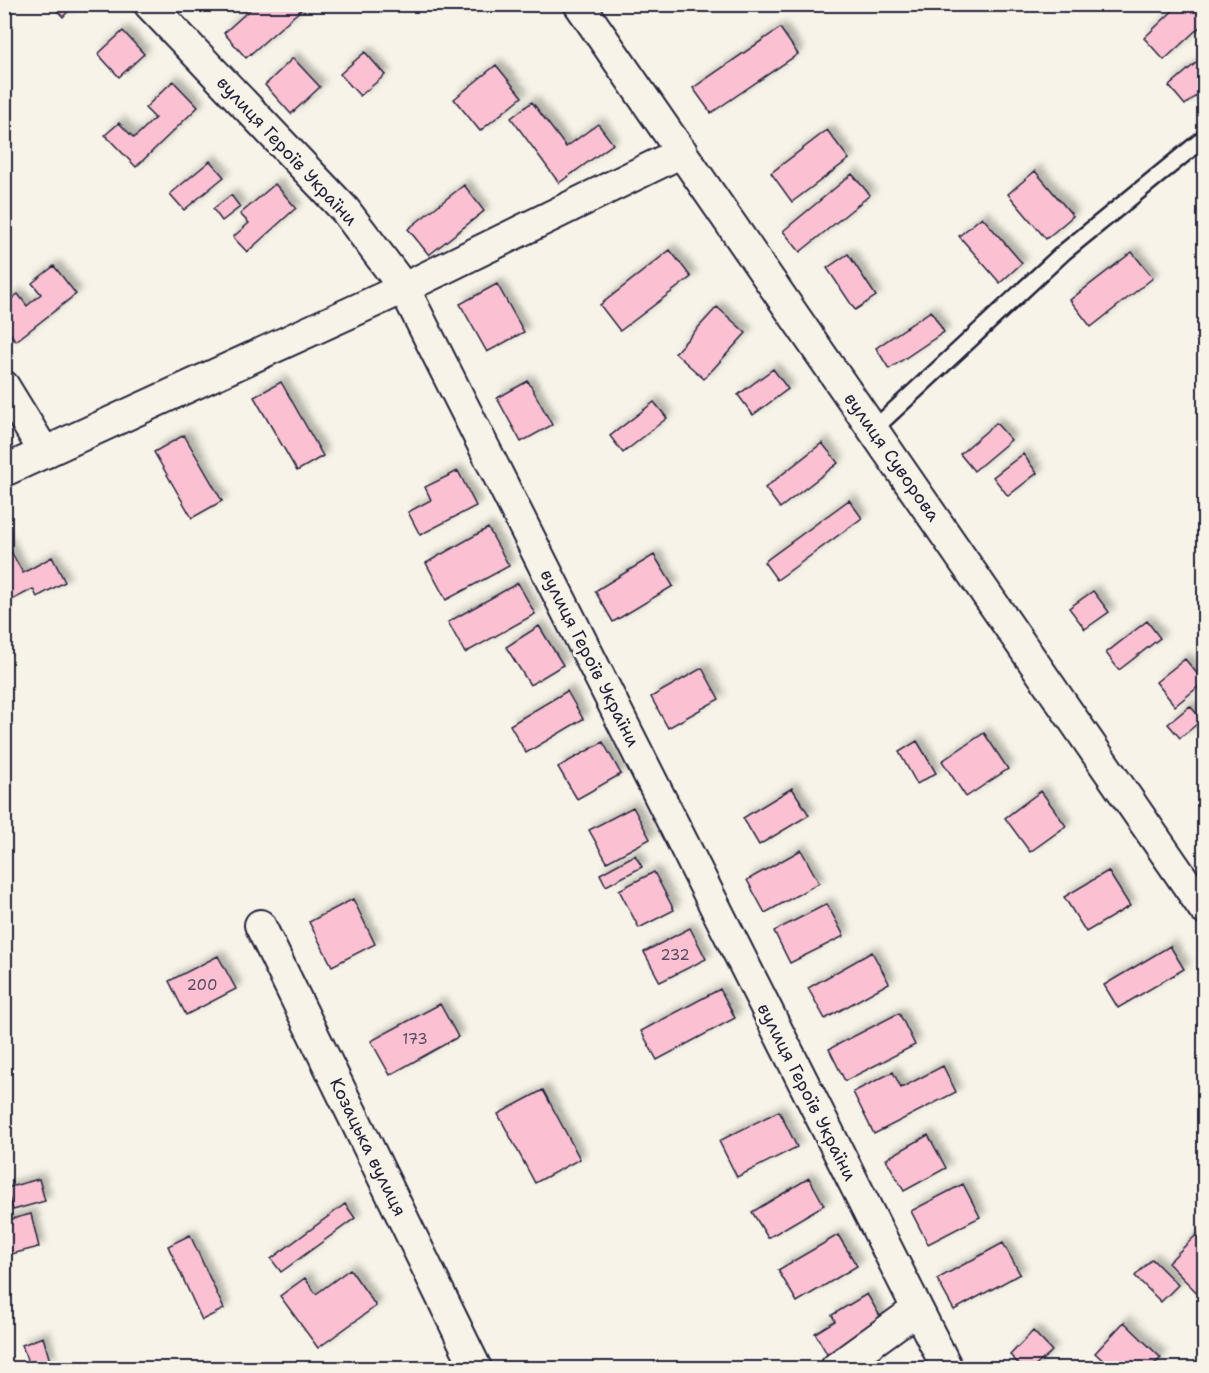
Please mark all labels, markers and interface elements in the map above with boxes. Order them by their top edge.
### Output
street label: вулиця Героїв України [211,71,363,231]
street label: вулиця Суворова [839,388,945,526]
street label: вулиця Героїв України [535,565,645,751]
house number: 232 [660,945,690,965]
house number: 200 [187,975,217,995]
street label: вулиця Героїв України [752,999,862,1185]
house number: 173 [402,1029,428,1049]
street label: Козацька вулиця [324,1074,412,1220]

